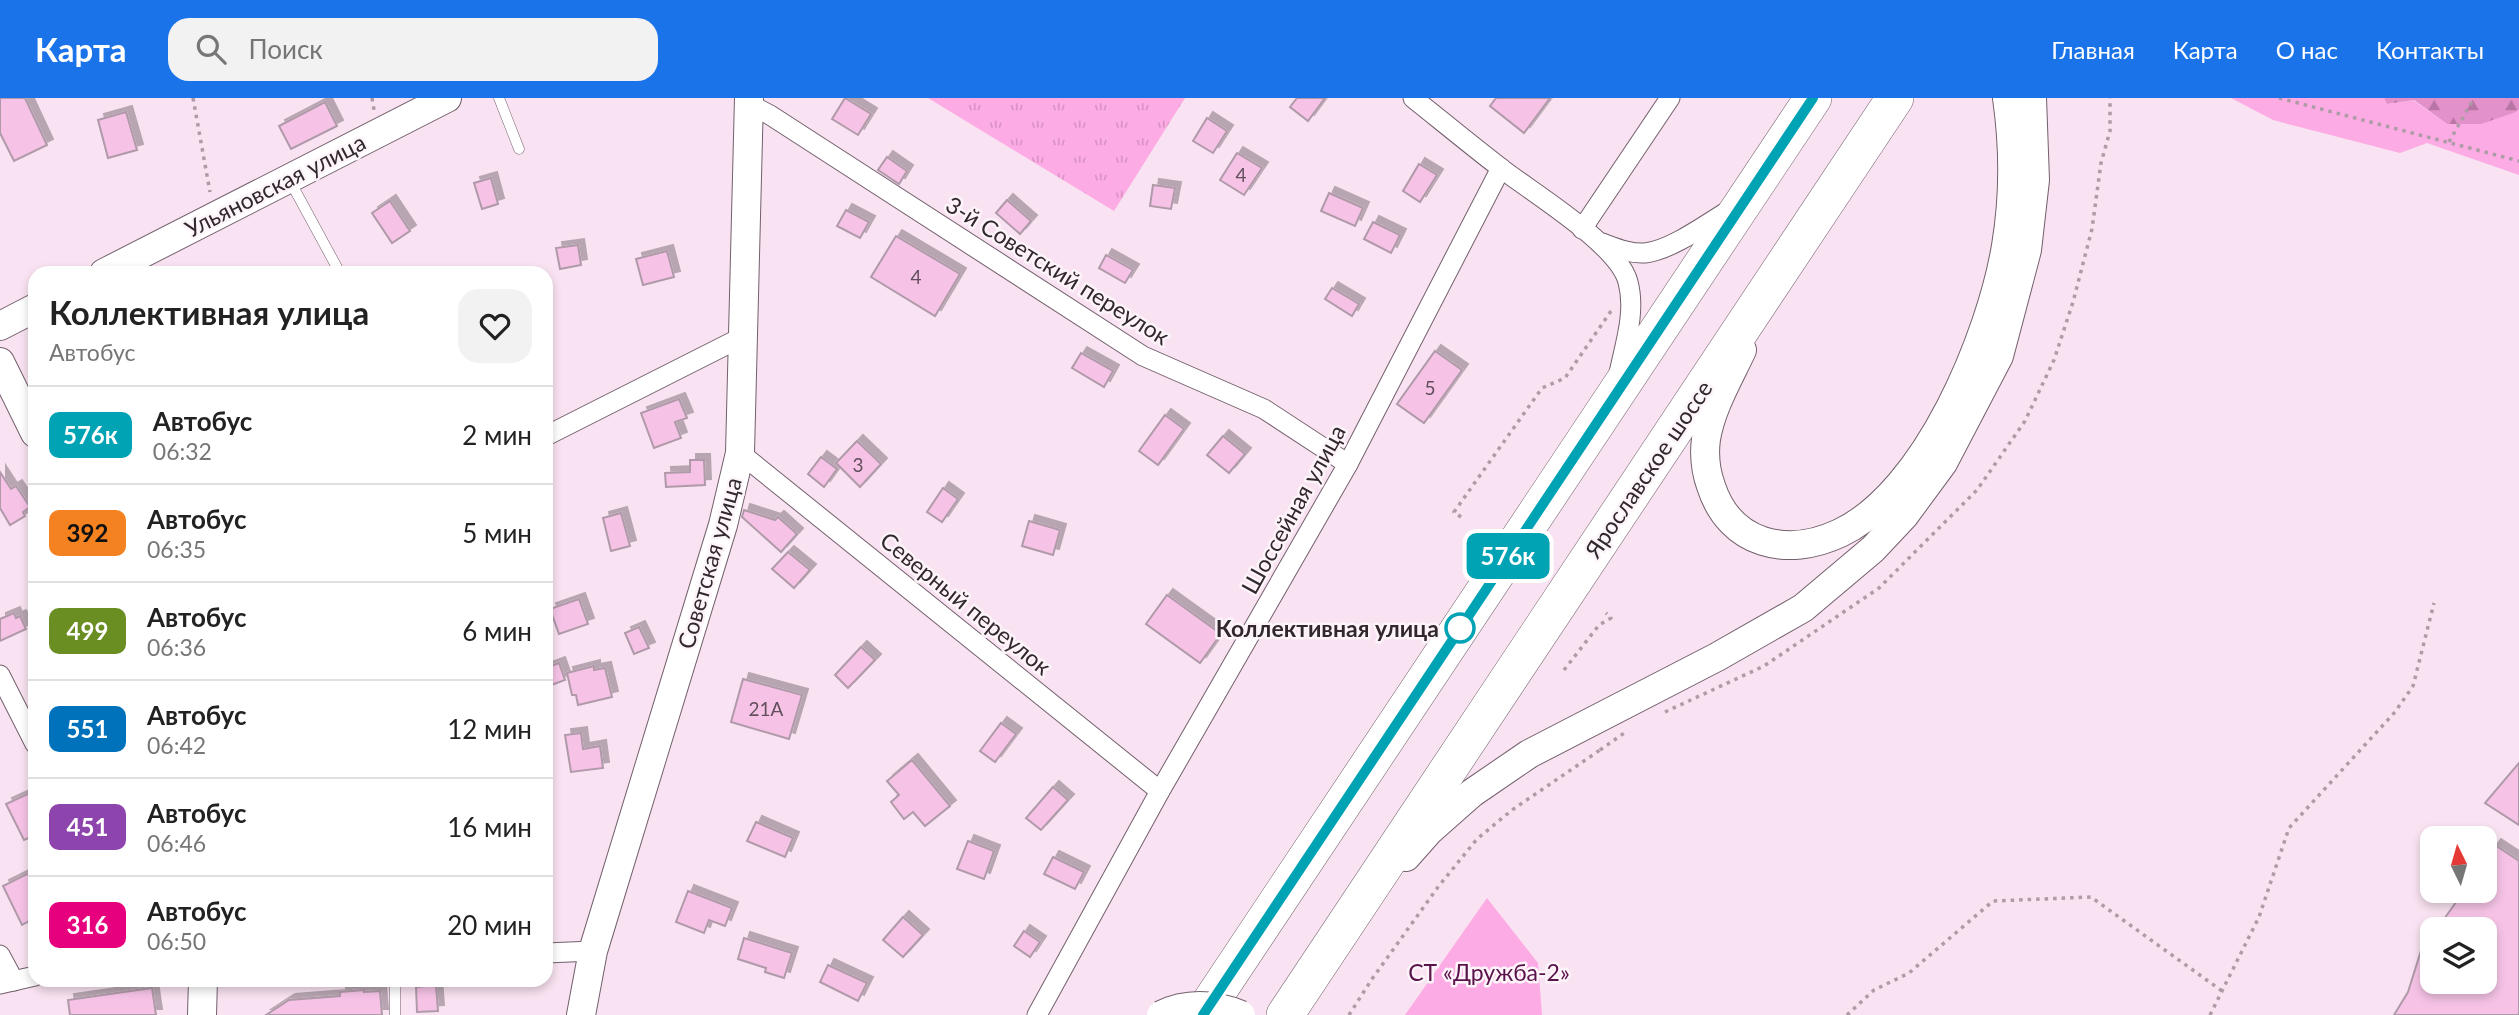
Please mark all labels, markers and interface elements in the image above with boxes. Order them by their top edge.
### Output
search box [168,18,658,81]
text: Карта [35,29,126,69]
icon: search [192,30,230,68]
text: Поиск [248,33,323,65]
text: Главная [2051,35,2135,64]
text: Карта [2173,35,2238,64]
text: О нас [2276,35,2338,64]
text: Контакты [2376,35,2484,64]
street label: Ульяновская улица [180,127,370,243]
house number: 4 [1235,163,1247,186]
street label: 3-й Советский переулок [941,190,1175,350]
house number: 4 [910,265,922,288]
button: heart [458,289,532,363]
text: Коллективная улица [49,292,369,332]
text: Автобус [49,338,135,366]
street label: Ярославское шоссе [1578,375,1718,564]
house number: 5 [1424,376,1436,399]
text: Автобус [153,405,252,437]
text: 2 мин [462,419,532,451]
text: 576к [63,420,118,449]
street label: Шоссейная улица [1235,420,1351,598]
text: 06:32 [153,437,212,465]
house number: 3 [852,453,864,476]
street label: Советская улица [671,474,747,652]
text: Автобус [147,503,246,535]
text: 5 мин [462,517,532,549]
text: 392 [67,518,108,547]
street label: Северный переулок [875,526,1057,680]
line badge: 576к [1459,533,1557,579]
text: 06:35 [147,535,206,563]
text: 576к [1481,541,1535,570]
text: Автобус [147,601,246,633]
marker: Коллективная улица [1445,613,1475,643]
place label: Коллективная улица [1216,614,1439,642]
text: 6 мин [462,615,532,647]
text: 499 [67,616,108,645]
text: 06:36 [147,633,206,661]
house number: 21А [749,697,784,720]
text: Автобус [147,699,246,731]
text: 12 мин [447,713,532,745]
text: 551 [67,714,108,743]
text: 06:42 [147,731,206,759]
text: Автобус [147,797,246,829]
text: 16 мин [447,811,532,843]
text: 451 [67,812,108,841]
north arrow [2420,826,2497,903]
map controls [2420,826,2497,994]
text: 06:46 [147,829,206,857]
text: Автобус [147,895,246,927]
text: 20 мин [447,909,532,941]
text: 316 [67,910,108,939]
button: layers [2420,917,2497,994]
text: 06:50 [147,927,206,955]
park label: СТ «Дружба-2» [1408,958,1570,986]

